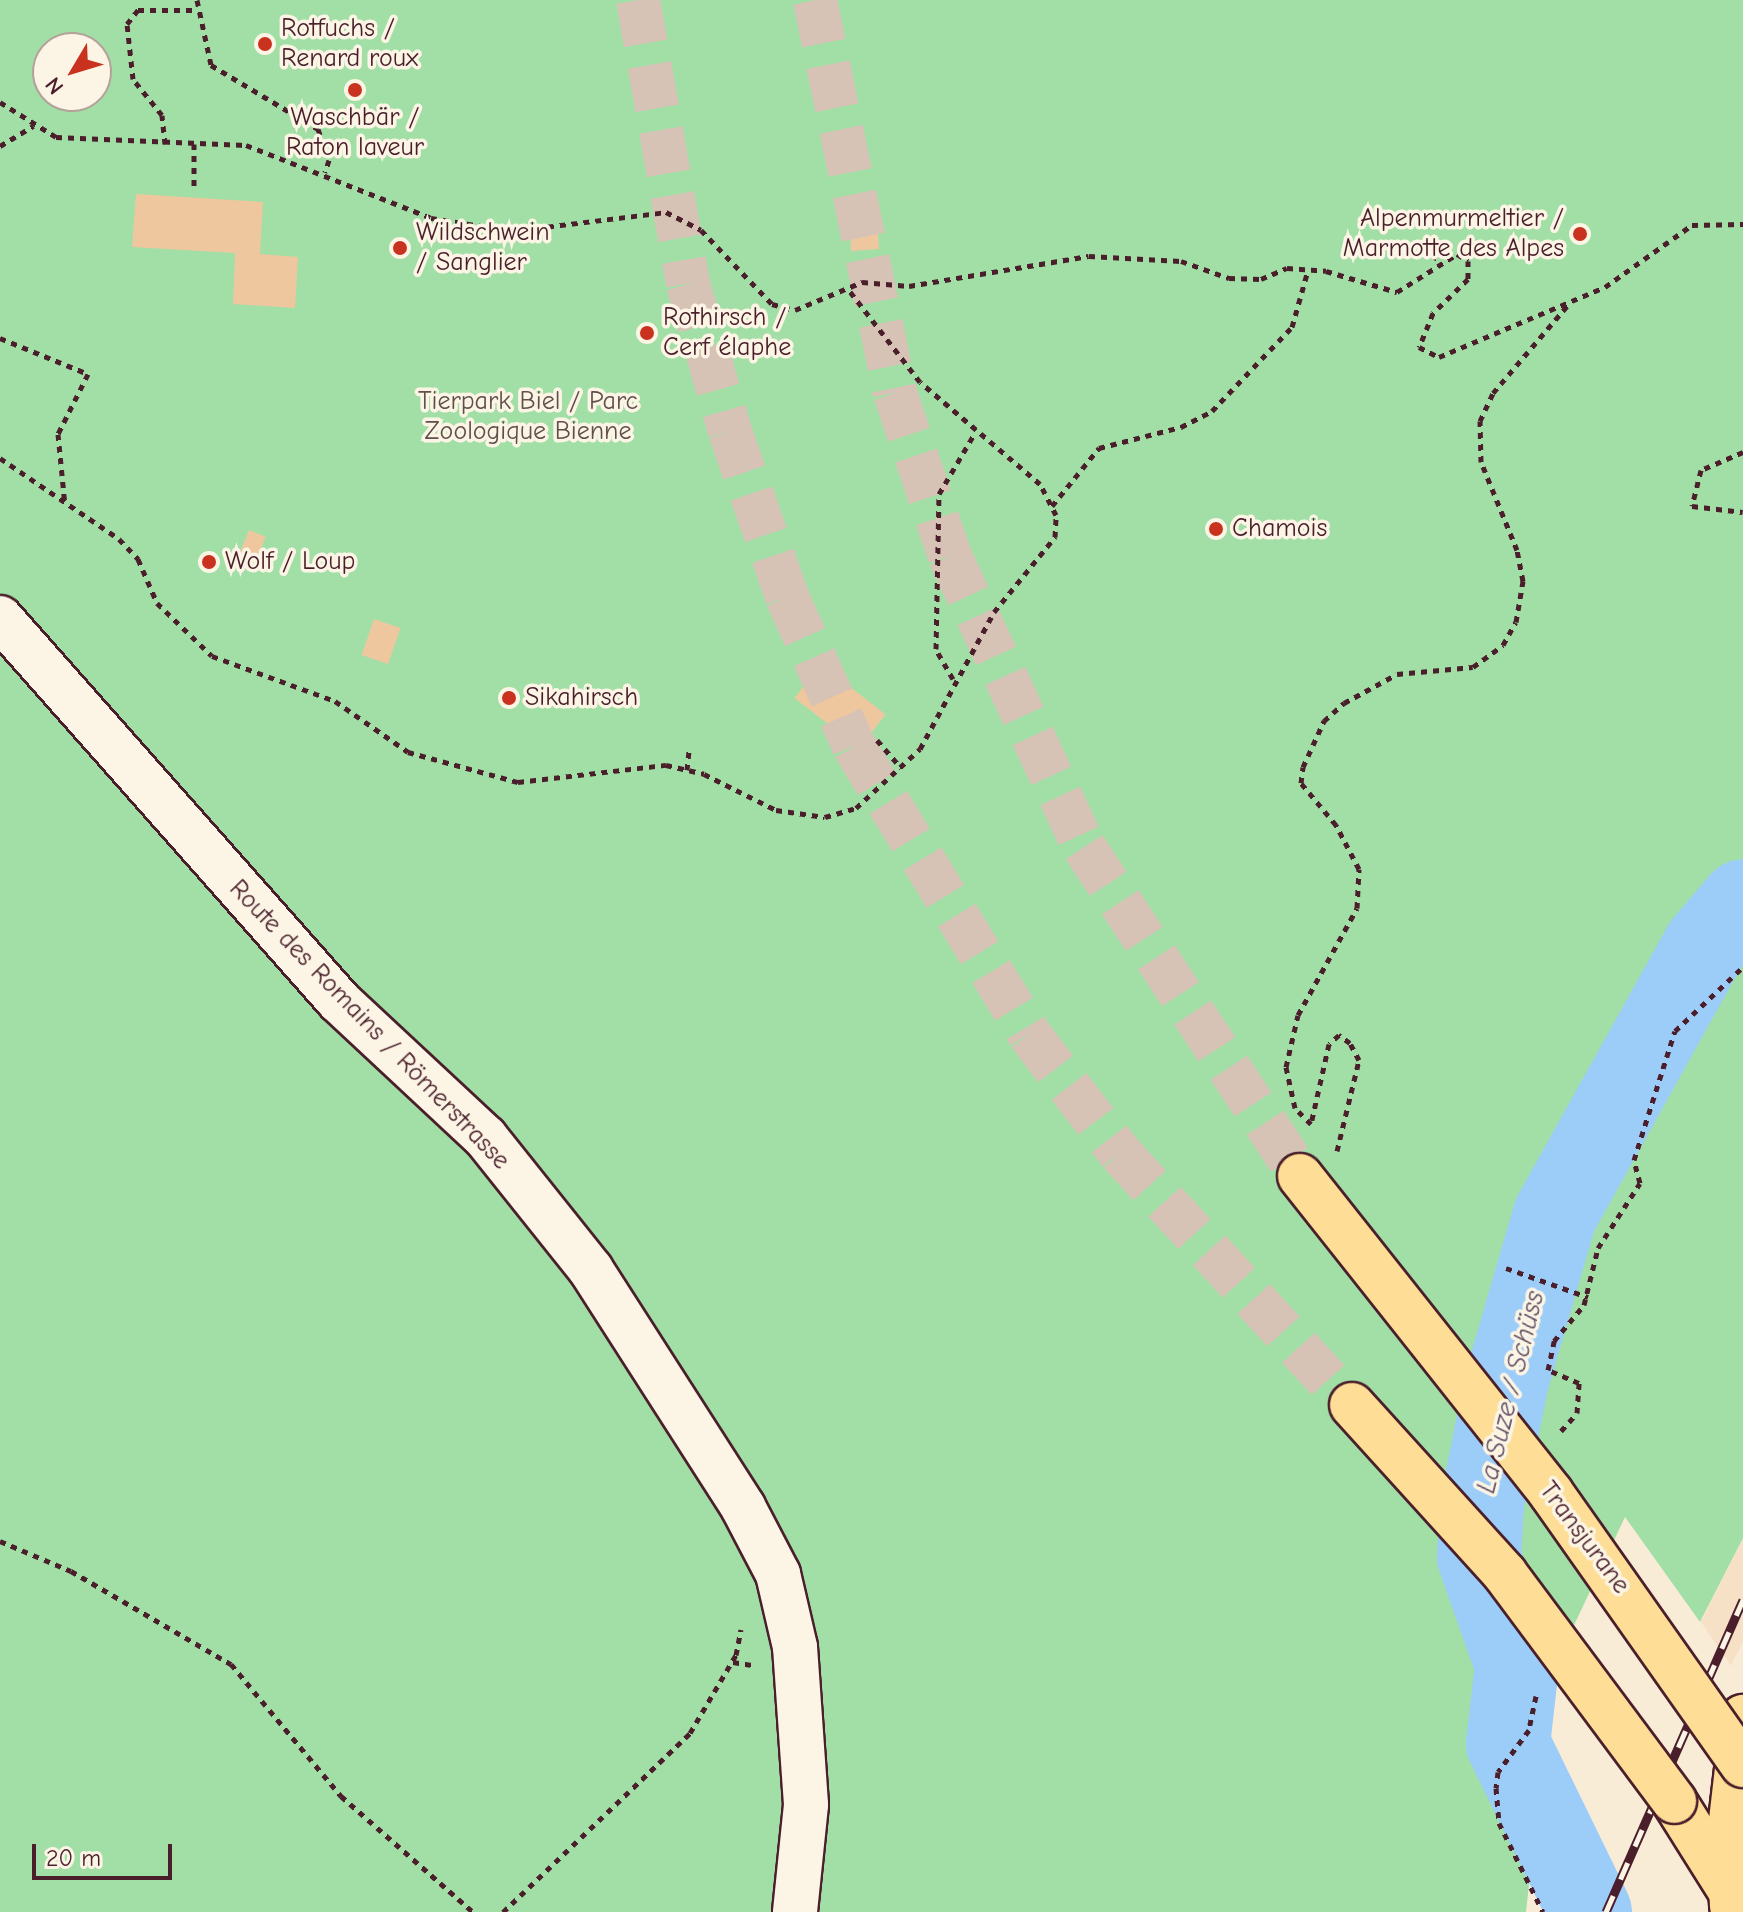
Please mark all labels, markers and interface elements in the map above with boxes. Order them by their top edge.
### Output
place label: Rotfuchs / Renard roux [281,13,418,74]
north arrow [32,32,112,112]
marker: Rotfuchs / Renard roux [256,35,274,53]
text: N [40,72,69,99]
marker: Waschbär / Raton laveur [346,81,364,99]
place label: Waschbär / Raton laveur [286,102,424,164]
place label: Alpenmurmeltier / Marmotte des Alpes [1343,203,1564,264]
place label: Wildschwein / Sanglier [416,217,550,278]
marker: Alpenmurmeltier / Marmotte des Alpes [1571,225,1589,243]
marker: Wildschwein / Sanglier [391,239,409,257]
place label: Rothirsch / Cerf élaphe [663,302,791,364]
marker: Rothirsch / Cerf élaphe [638,324,656,342]
park label: Tierpark Biel / Parc Zoologique Bienne [418,386,638,448]
place label: Chamois [1232,513,1327,545]
marker: Chamois [1207,520,1225,538]
place label: Wolf / Loup [225,546,355,578]
marker: Wolf / Loup [200,553,218,571]
place label: Sikahirsch [525,682,638,714]
marker: Sikahirsch [500,689,518,707]
street label: Route des Romains / Römerstrasse [222,874,516,1176]
water label: La Suze / Schüss [1469,1287,1551,1497]
street label: Transjurane [1532,1476,1636,1600]
scale bar [36,1828,176,1878]
text: 20 m [46,1844,101,1872]

